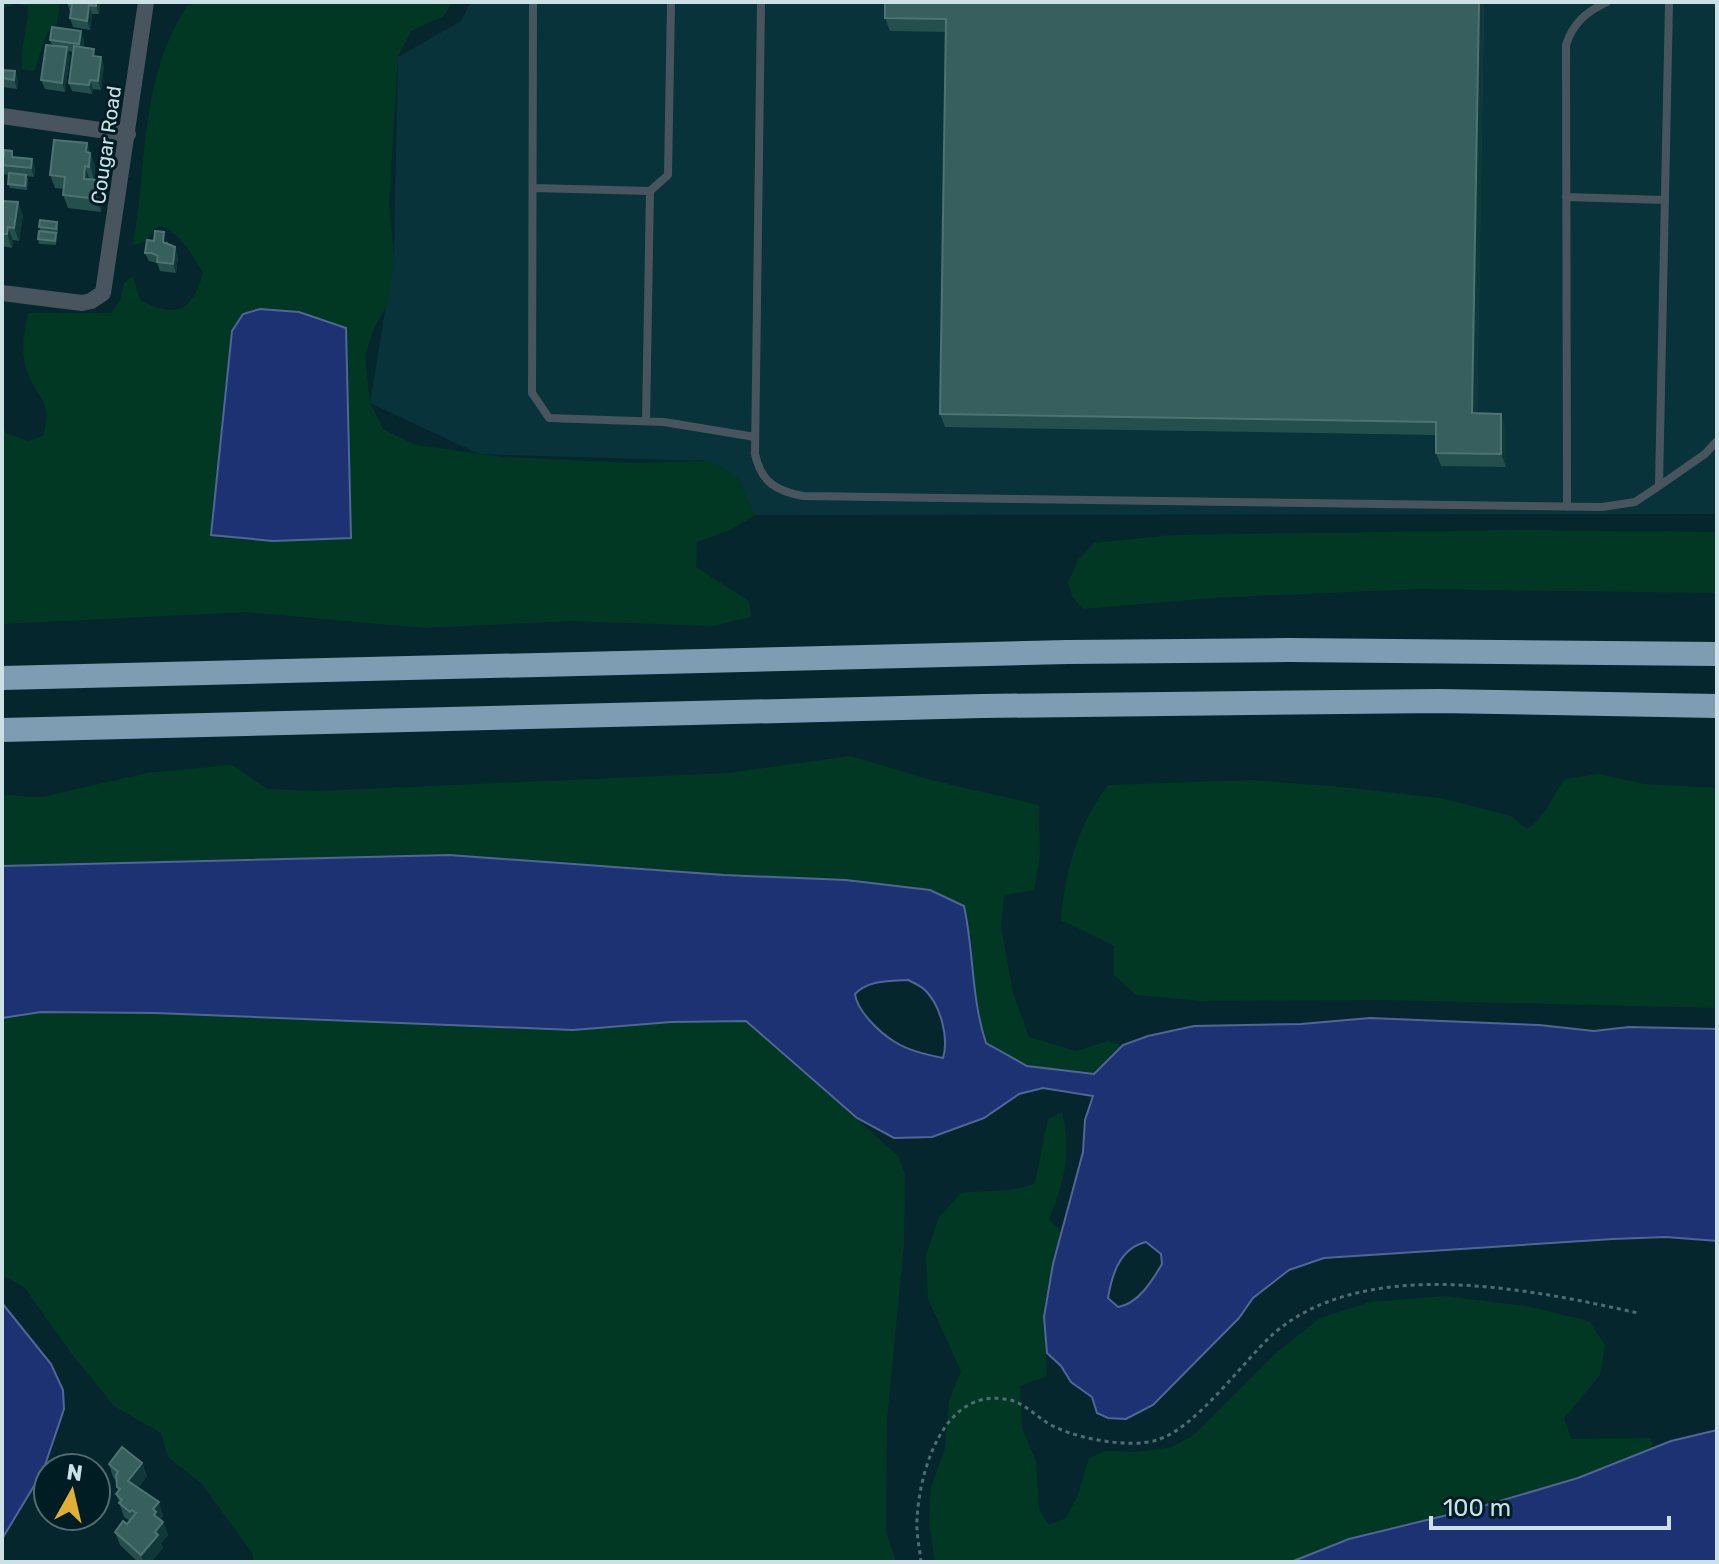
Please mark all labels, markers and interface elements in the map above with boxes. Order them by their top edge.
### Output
street label: Cougar Road [86,84,126,206]
north arrow [32,1452,112,1532]
text: N [65,1458,84,1487]
scale bar [1431,1480,1669,1530]
text: 100 m [1443,1494,1511,1522]

